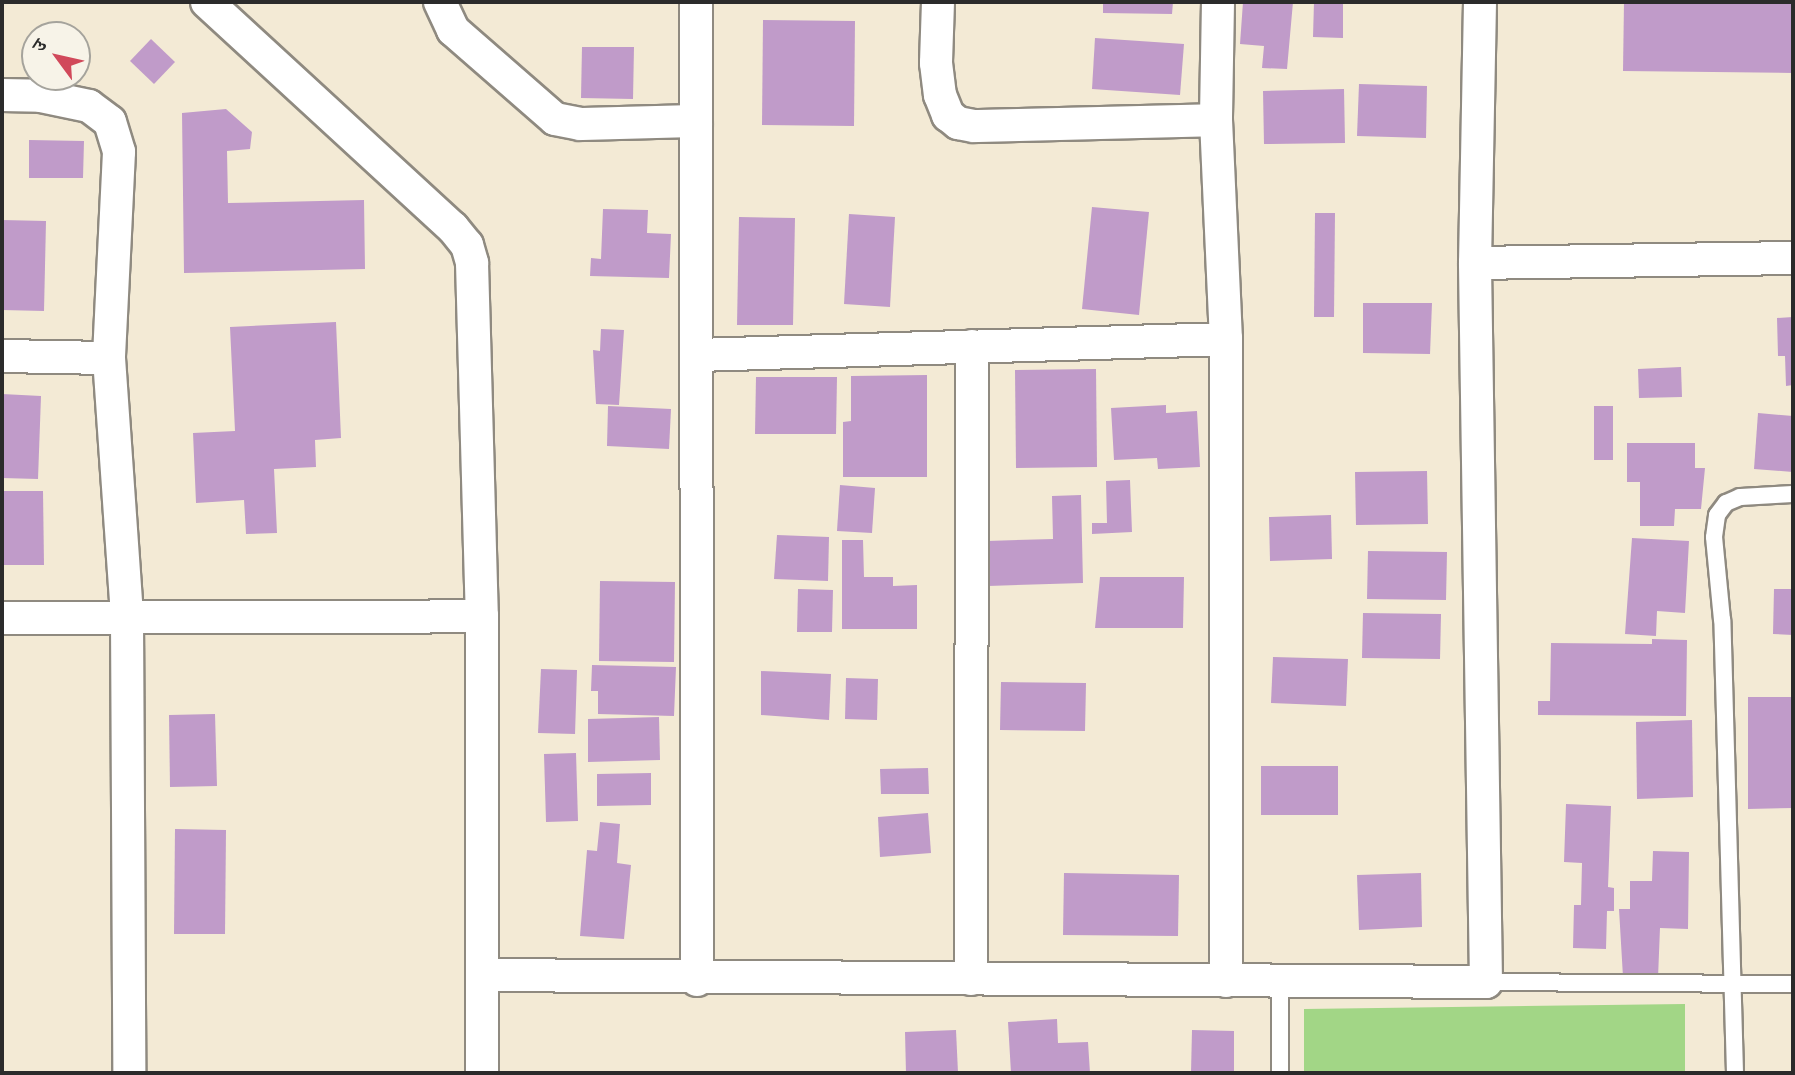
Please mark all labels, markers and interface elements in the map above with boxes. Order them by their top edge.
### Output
north arrow [21,21,91,91]
text: उ [27,35,54,57]

